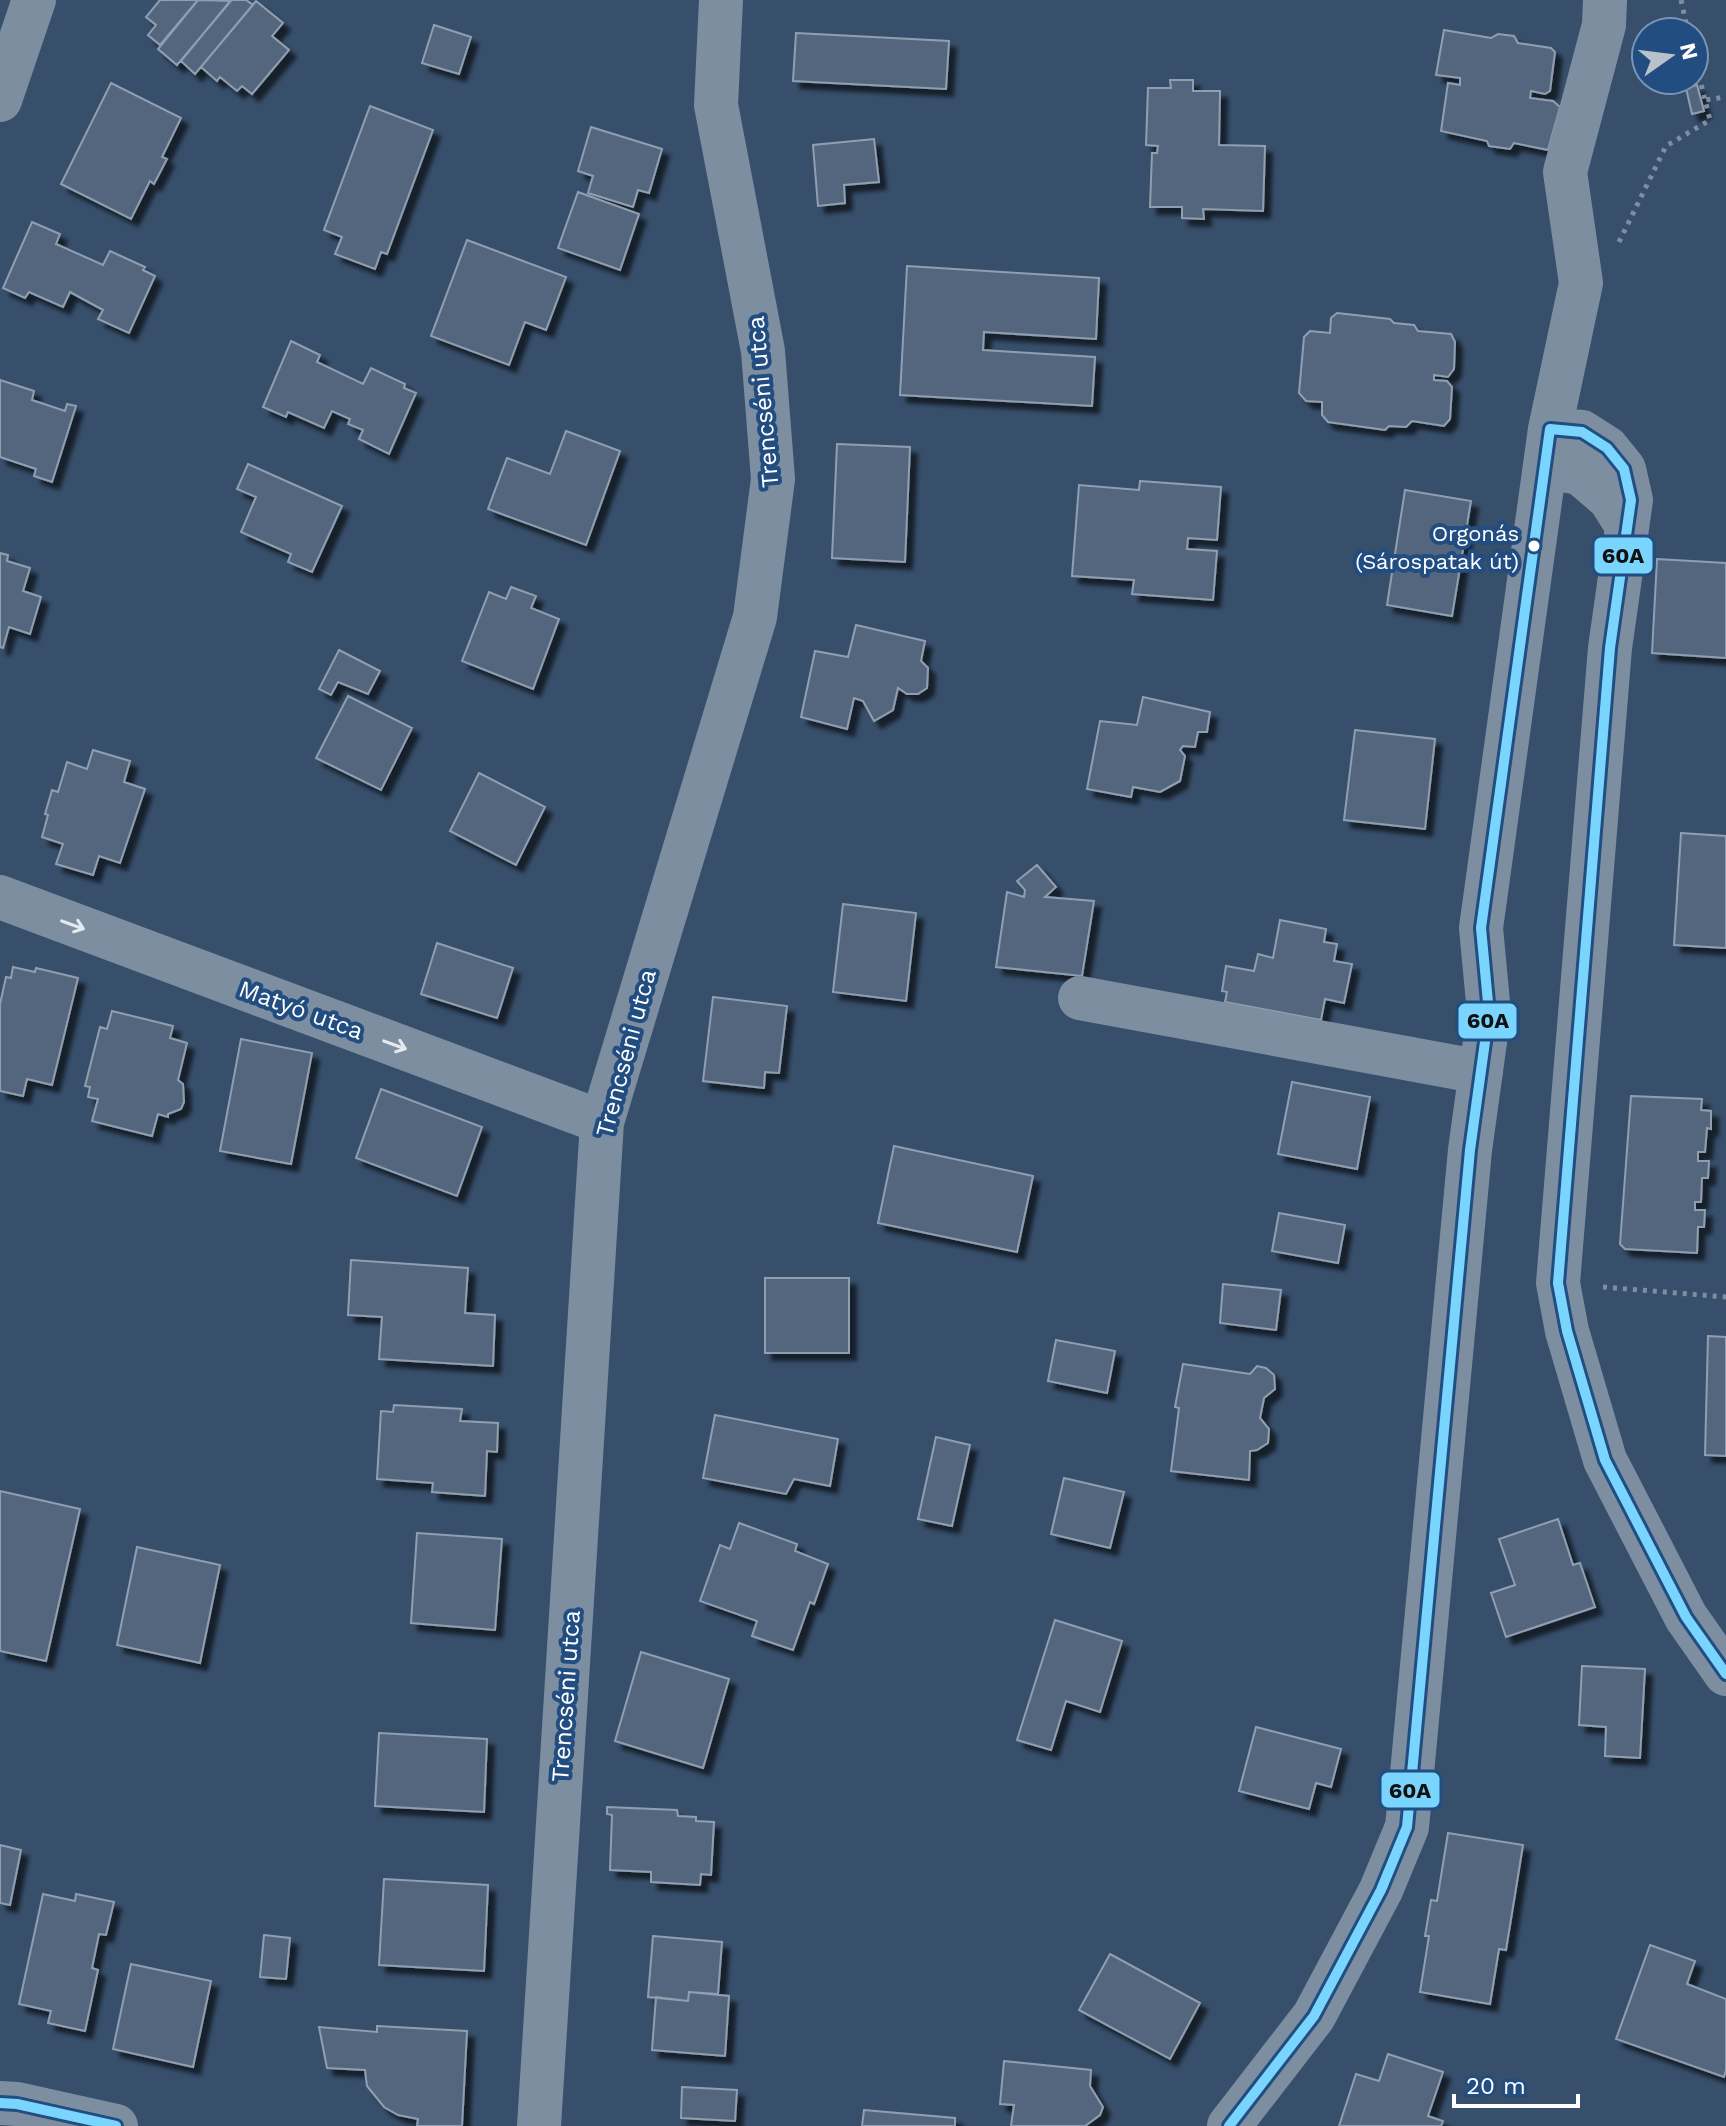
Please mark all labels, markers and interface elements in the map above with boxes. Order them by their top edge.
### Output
north arrow [1630,16,1710,96]
text: N [1675,40,1703,62]
street label: Trencséni utca [742,315,784,489]
place label: Orgonás (Sárospatak út) [1355,521,1519,574]
line badge: 60A [1593,536,1654,575]
marker: Orgonás (Sárospatak út) [1526,538,1542,554]
text: 60A [1602,543,1644,568]
one-way arrow [60,919,85,933]
street label: Trencséni utca [590,966,662,1140]
street label: Matyó utca [235,975,367,1045]
line badge: 60A [1457,1002,1518,1040]
text: 60A [1467,1008,1509,1033]
one-way arrow [382,1039,407,1053]
street label: Trencséni utca [546,1609,586,1783]
line badge: 60A [1380,1771,1441,1809]
text: 60A [1389,1778,1431,1803]
scale bar [1454,2058,1578,2108]
text: 20 m [1466,2072,1526,2100]

